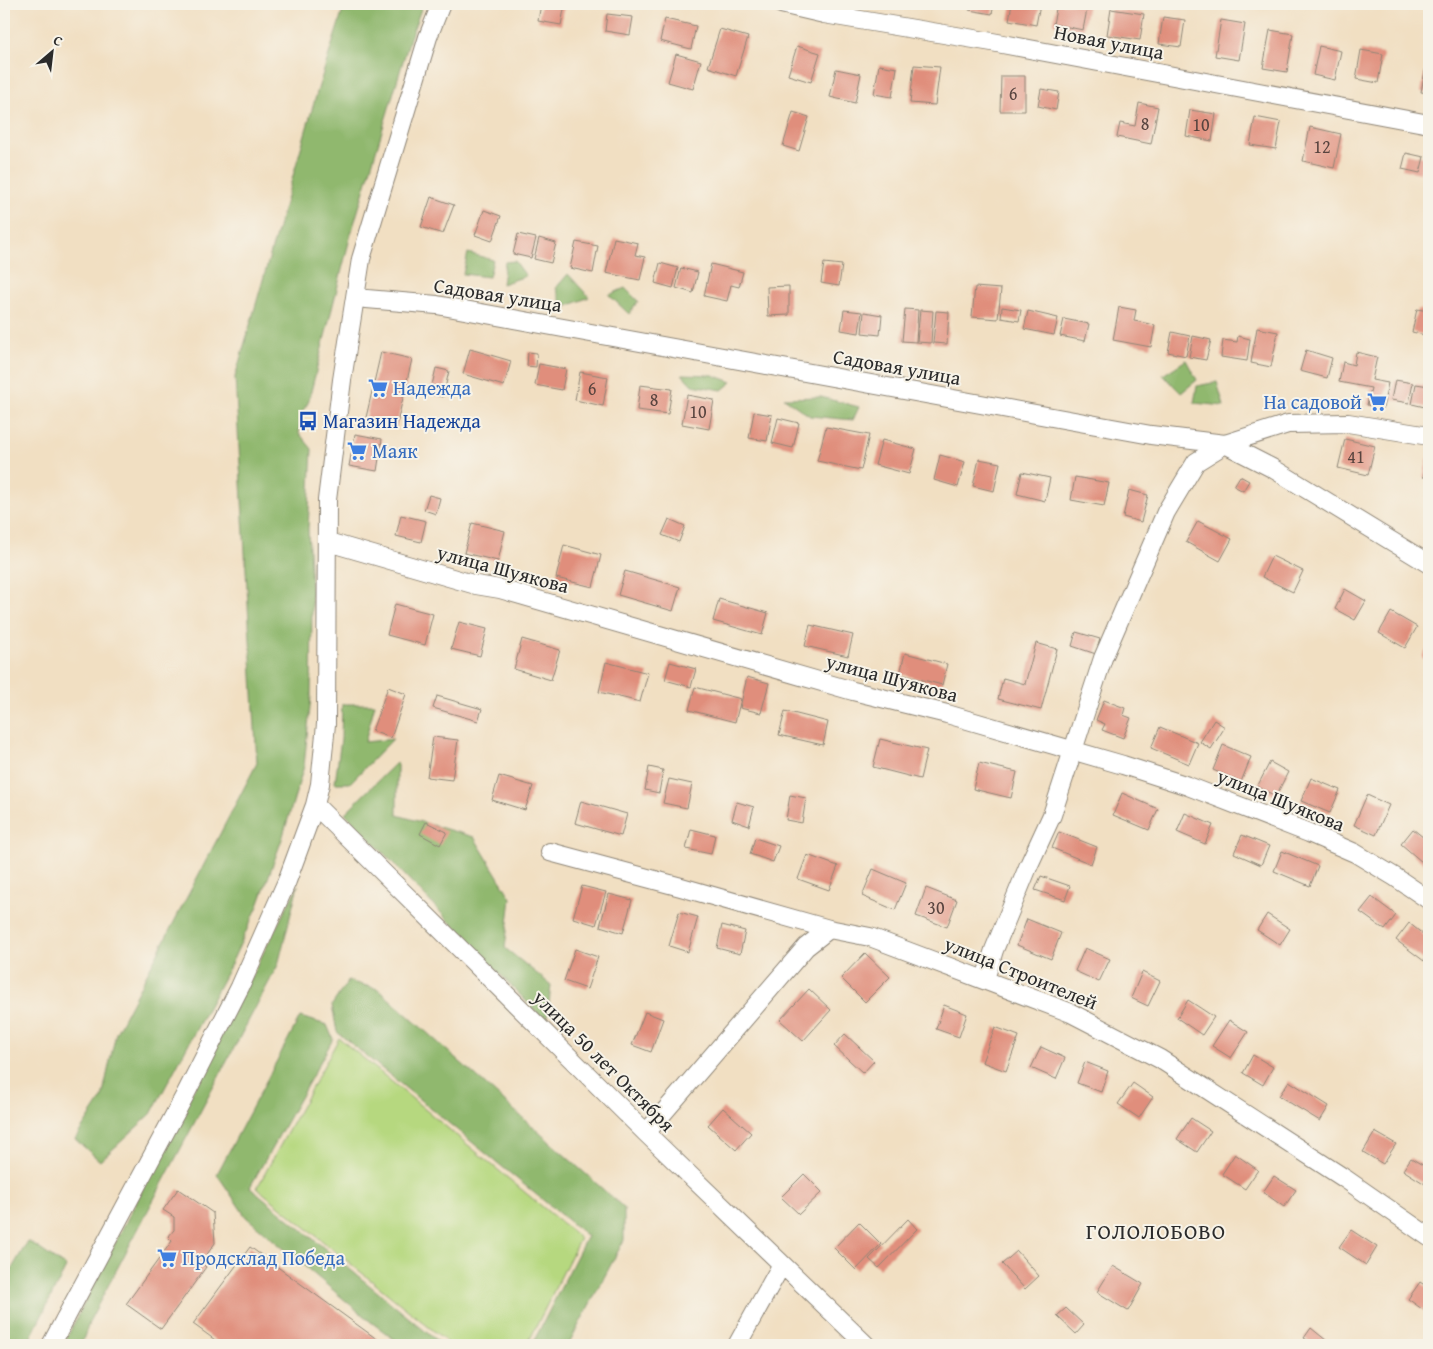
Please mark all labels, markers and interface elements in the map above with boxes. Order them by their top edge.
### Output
street label: Новая улица [1052,17,1167,66]
north arrow [28,28,78,78]
text: С [50,30,66,51]
house number: 6 [1009,80,1017,107]
house number: 8 [1141,110,1149,137]
house number: 10 [1192,111,1210,138]
house number: 12 [1313,133,1331,160]
street label: Садовая улица [432,270,565,319]
street label: Садовая улица [831,341,964,392]
place label: Надежда [393,373,472,402]
house number: 6 [588,375,596,402]
supermarket icon: Надежда [367,377,389,399]
house number: 8 [650,386,658,413]
place label: На садовой [1263,387,1362,416]
supermarket icon: На садовой [1366,391,1388,413]
house number: 10 [689,398,707,425]
place label: Магазин Надежда [323,406,481,435]
bus stop icon: Магазин Надежда [297,410,319,432]
place label: Маяк [372,436,418,465]
supermarket icon: Маяк [346,440,368,462]
house number: 41 [1347,443,1365,470]
street label: улица Шуякова [433,537,573,600]
street label: улица Шуякова [822,646,962,709]
street label: улица Шуякова [1212,760,1350,839]
house number: 30 [927,894,945,921]
street label: улица Строителей [939,928,1102,1017]
street label: улица 50 лет Октября [526,982,682,1138]
district label: ГОЛОЛОБОВО [1086,1215,1226,1247]
place label: Продсклад Победа [182,1243,345,1272]
supermarket icon: Продсклад Победа [156,1247,178,1269]

